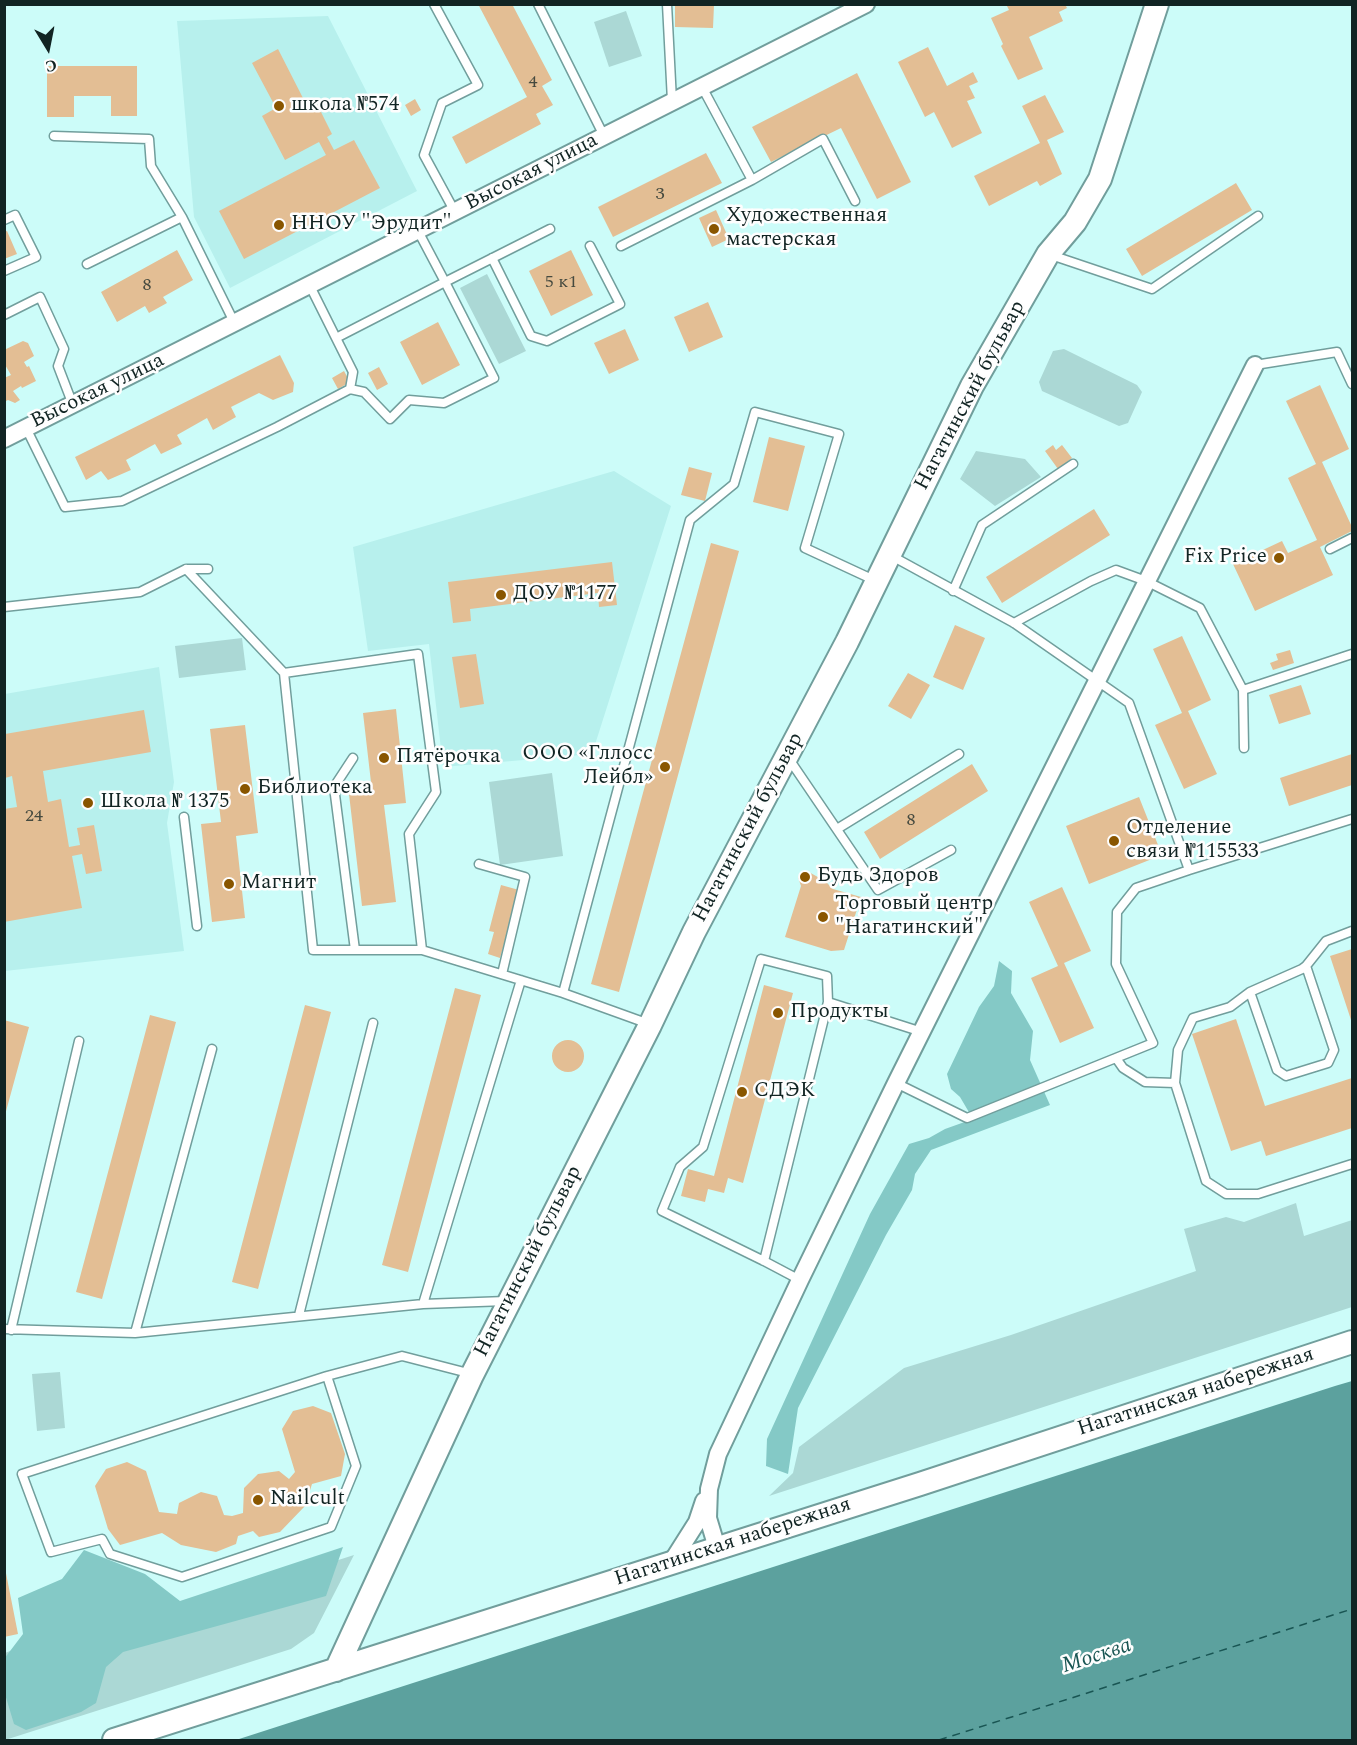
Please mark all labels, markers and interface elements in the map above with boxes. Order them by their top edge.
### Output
north arrow [18,18,78,78]
text: С [43,53,59,79]
house number: 4 [529,72,537,94]
place label: школа №574 [291,93,399,119]
marker: школа №574 [272,99,286,113]
street label: Высокая улица [461,129,603,217]
house number: 3 [656,184,664,206]
place label: Художественная мастерская [726,204,887,254]
place label: ННОУ "Эрудит" [291,212,452,238]
marker: ННОУ "Эрудит" [272,218,286,232]
marker: Художественная мастерская [707,222,721,236]
house number: 5 к1 [545,272,577,294]
house number: 8 [143,275,151,297]
street label: Нагатинский бульвар [910,297,1032,495]
street label: Высокая улица [27,349,169,435]
place label: Fix Price [1184,545,1267,571]
marker: Fix Price [1272,551,1286,565]
place label: ДОУ №1177 [513,582,617,608]
marker: ДОУ №1177 [494,588,508,602]
street label: Нагатинский бульвар [688,729,810,927]
place label: ООО «Гллосс Лейбл» [522,742,653,792]
place label: Пятёрочка [396,745,501,771]
marker: Пятёрочка [377,751,391,765]
marker: ООО «Гллосс Лейбл» [658,760,672,774]
place label: Библиотека [257,776,372,802]
marker: Библиотека [238,782,252,796]
place label: Школа № 1375 [100,790,229,816]
marker: Школа № 1375 [81,796,95,810]
house number: 24 [25,806,43,828]
house number: 8 [907,810,915,832]
place label: Отделение связи №115533 [1126,816,1258,866]
marker: Отделение связи №115533 [1107,834,1121,848]
place label: Будь Здоров [817,864,938,890]
marker: Будь Здоров [798,870,812,884]
place label: Магнит [241,871,316,897]
marker: Магнит [222,877,236,891]
place label: Торговый центр "Нагатинский" [835,892,993,942]
marker: Торговый центр "Нагатинский" [816,910,830,924]
place label: Продукты [790,1000,889,1026]
marker: Продукты [771,1006,785,1020]
place label: СДЭК [754,1079,815,1105]
marker: СДЭК [735,1085,749,1099]
street label: Нагатинский бульвар [470,1162,588,1362]
street label: Нагатинская набережная [1075,1343,1317,1443]
place label: Nailcult [270,1487,345,1513]
marker: Nailcult [251,1493,265,1507]
street label: Нагатинская набережная [612,1493,854,1593]
water label: Москва [1059,1633,1135,1681]

